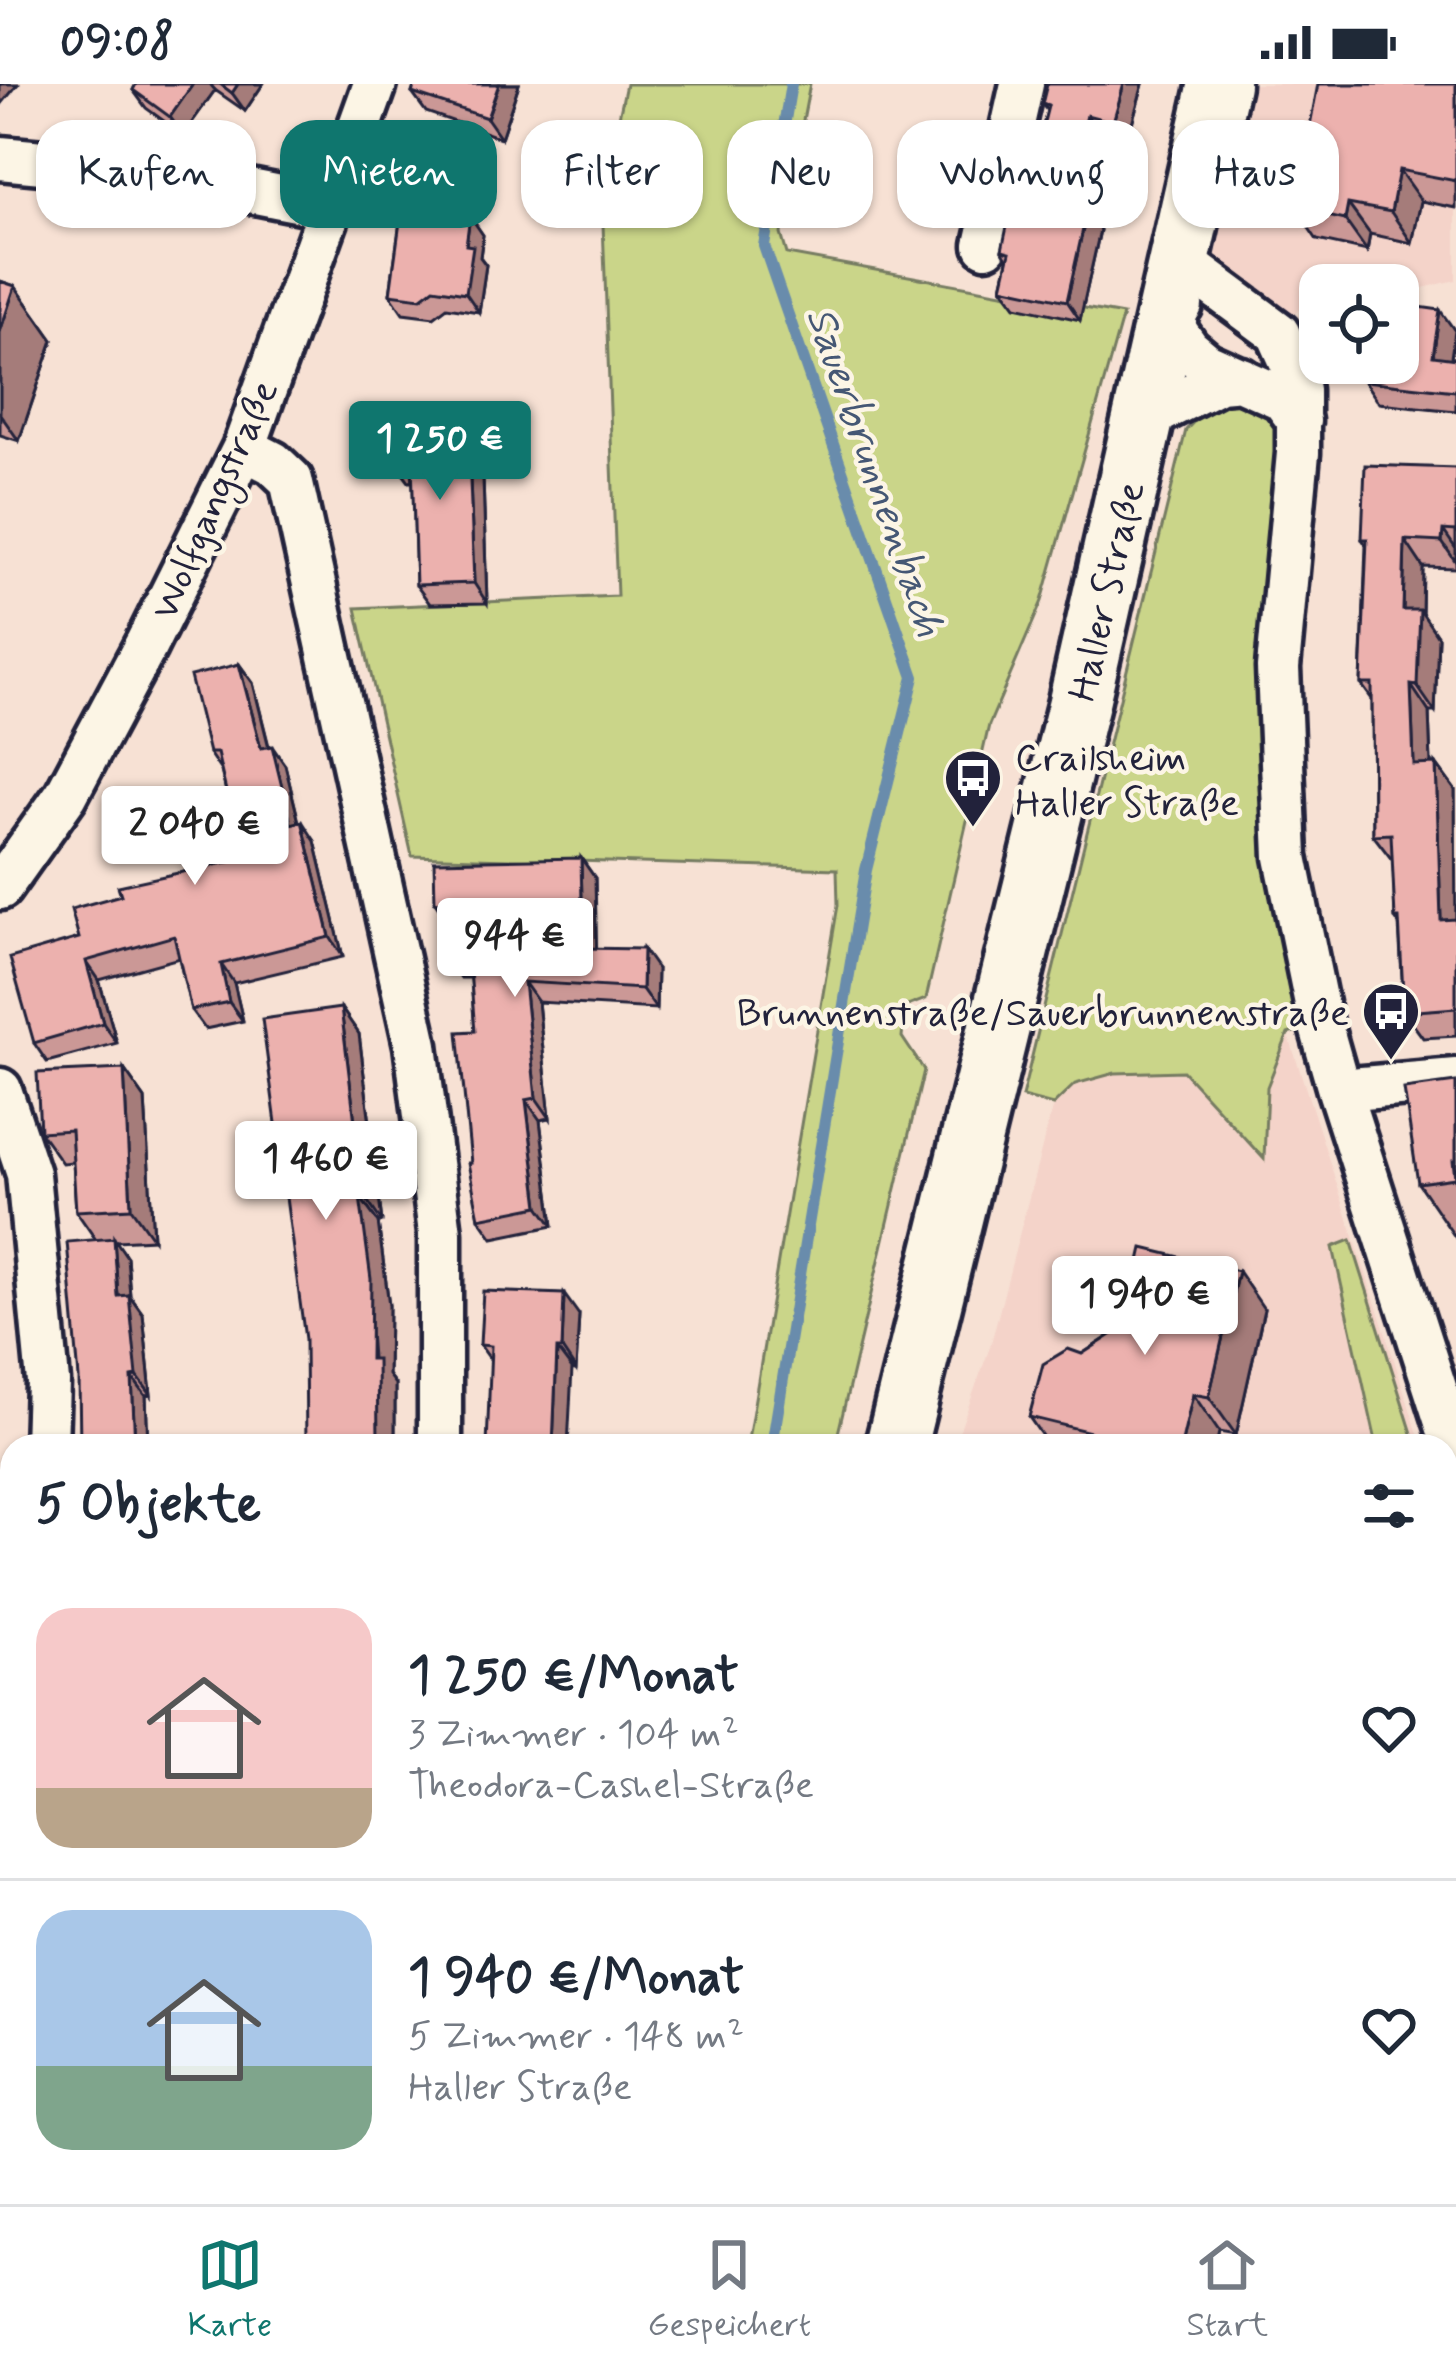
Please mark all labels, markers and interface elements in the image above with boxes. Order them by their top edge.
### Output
text: 09:08 [60,13,174,72]
chip: Kaufen [36,120,256,228]
chip: Mieten [280,120,497,228]
chip: Filter [521,120,703,228]
chip: Neu [727,120,873,228]
chip: Wohnung [897,120,1148,228]
chip: Haus [1172,120,1339,228]
map controls [1299,264,1419,384]
button: locate [1299,264,1419,384]
water label: Sauerbrunnenbach [792,300,956,644]
street label: Wolfgangstraße [141,373,295,630]
pin: 1 250 € [329,401,551,503]
text: 1 250 € [376,414,504,465]
street label: Haller Straße [1058,477,1158,707]
place label: Crailsheim Haller Straße [1015,734,1239,830]
bus stop icon: Crailsheim Haller Straße [942,747,1004,829]
pin: 2 040 € [84,786,306,888]
text: 2 040 € [129,799,261,850]
pin: 944 € [431,898,599,1000]
text: 944 € [464,911,566,962]
bus stop icon: Brunnenstraße/Sauerbrunnenstraße [1360,980,1422,1062]
place label: Brunnenstraße/Sauerbrunnenstraße [737,989,1349,1040]
pin: 1 460 € [215,1121,437,1223]
text: 1 460 € [262,1134,390,1185]
pin: 1 940 € [1034,1256,1256,1358]
text: 1 940 € [1079,1269,1211,1320]
text: 5 Objekte [36,1473,261,1539]
icon: filters [1356,1473,1422,1539]
text: 1 250 €/Monat [408,1644,739,1710]
icon: home [132,1656,276,1800]
icon: heart [1356,1695,1422,1761]
text: 3 Zimmer · 104 m² [408,1710,739,1761]
text: Theodora-Cashel-Straße [408,1761,814,1812]
text: 1 940 €/Monat [408,1946,744,2012]
icon: home [132,1958,276,2102]
icon: heart [1356,1997,1422,2063]
text: 5 Zimmer · 148 m² [408,2012,744,2063]
text: Haller Straße [408,2063,632,2114]
tab: Karte [188,2232,272,2348]
tab: Gespeichert [648,2232,811,2348]
tab: Start [1186,2232,1268,2348]

